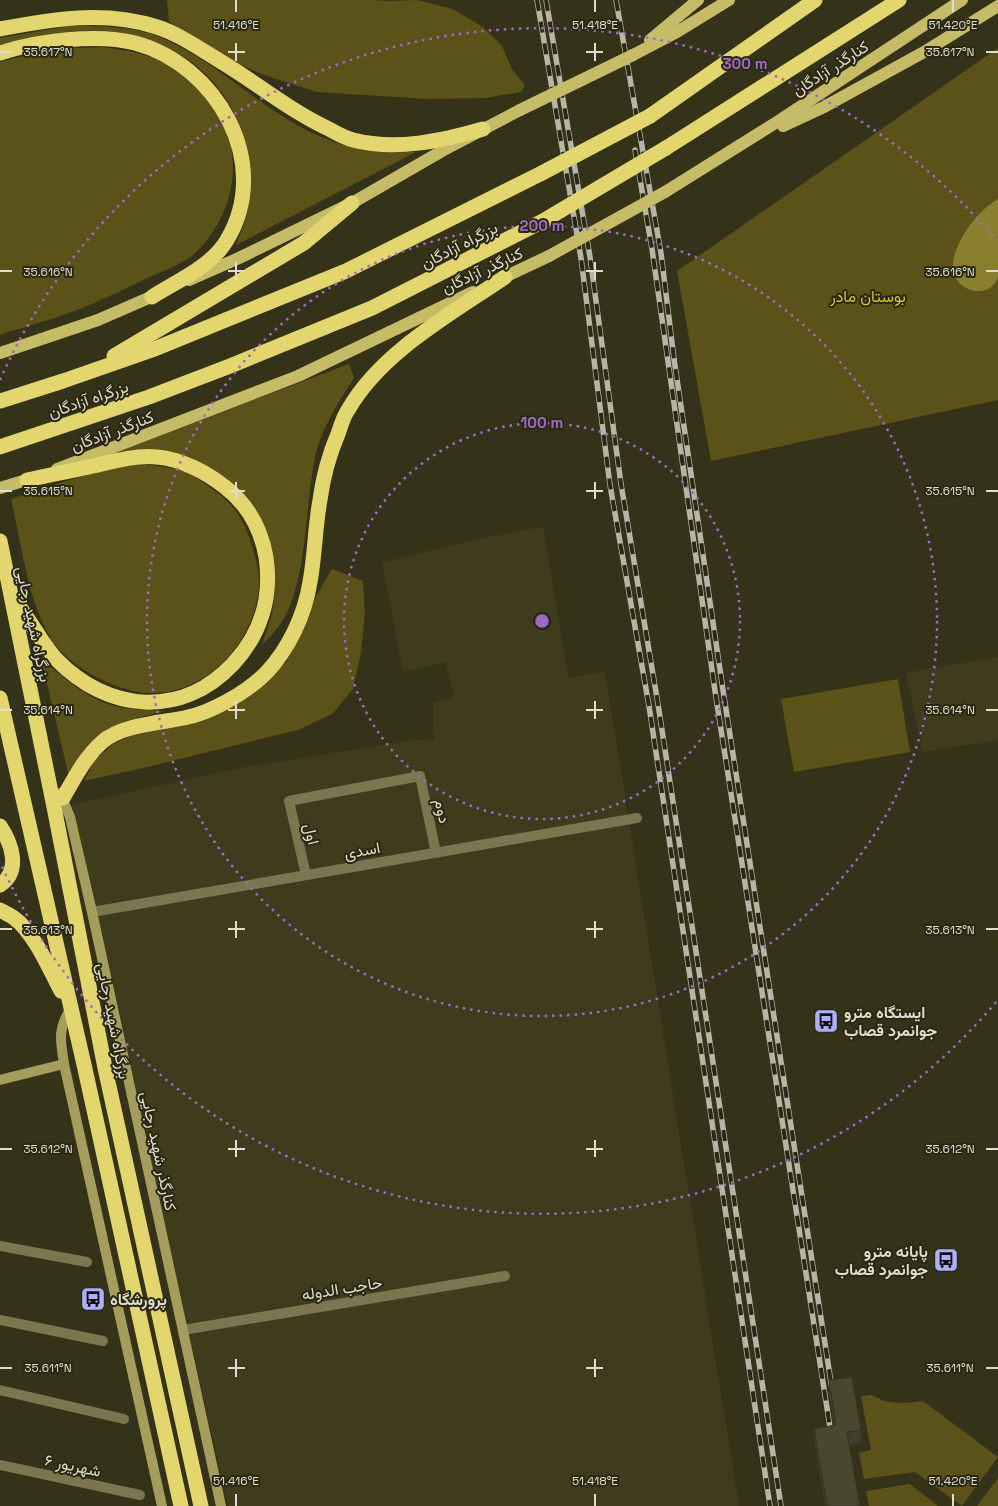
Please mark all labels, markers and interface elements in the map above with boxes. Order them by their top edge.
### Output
text: 51.416°E [213,17,259,33]
text: 51.418°E [572,17,618,33]
text: 51.420°E [929,17,978,33]
street label: کنارگذر آزادگان [788,36,873,101]
text: 35.617°N [23,44,73,60]
text: 35.617°N [925,44,975,60]
text: 300 m [722,54,768,73]
text: 200 m [520,216,564,235]
street label: بزرگراه آزادگان [417,217,501,274]
street label: کنارگذر آزادگان [438,242,526,298]
text: 35.616°N [23,264,73,280]
text: 35.616°N [925,264,975,280]
park label: بوستان مادر [829,286,906,307]
street label: بزرگراه آزادگان [45,376,131,423]
street label: کنارگذر آزادگان [68,406,157,457]
text: 100 m [521,413,563,432]
text: 35.615°N [23,483,73,499]
text: 35.615°N [925,483,975,499]
street label: بزرگراه شهید رجایی [11,564,56,684]
centre of rings [533,612,551,630]
text: 35.614°N [23,702,73,718]
text: 35.614°N [925,702,975,718]
street label: دوم [430,797,455,825]
street label: اول [299,821,324,847]
street label: اسدی [342,837,382,864]
text: 35.613°N [23,922,73,938]
text: 35.613°N [925,922,975,938]
street label: بزرگراه شهید رجایی [92,961,135,1081]
place label: ایستگاه مترو جوانمرد قصاب [844,1002,937,1041]
bus stop icon: ایستگاه مترو جوانمرد قصاب [813,1008,839,1034]
street label: کنارگذر شهید رجایی [136,1089,181,1213]
text: 35.612°N [23,1141,73,1157]
text: 35.612°N [925,1141,975,1157]
place label: پایانه مترو جوانمرد قصاب [835,1241,928,1280]
bus stop icon: پایانه مترو جوانمرد قصاب [933,1247,959,1273]
street label: حاجب الدوله [300,1272,384,1305]
bus stop icon: پرورشگاه [80,1286,106,1312]
place label: پرورشگاه [110,1289,167,1311]
text: 35.611°N [24,1360,72,1376]
text: 35.611°N [926,1360,974,1376]
street label: شهریور ۶ [43,1449,103,1482]
text: 51.416°E [213,1473,259,1489]
text: 51.418°E [572,1473,618,1489]
text: 51.420°E [929,1473,978,1489]

